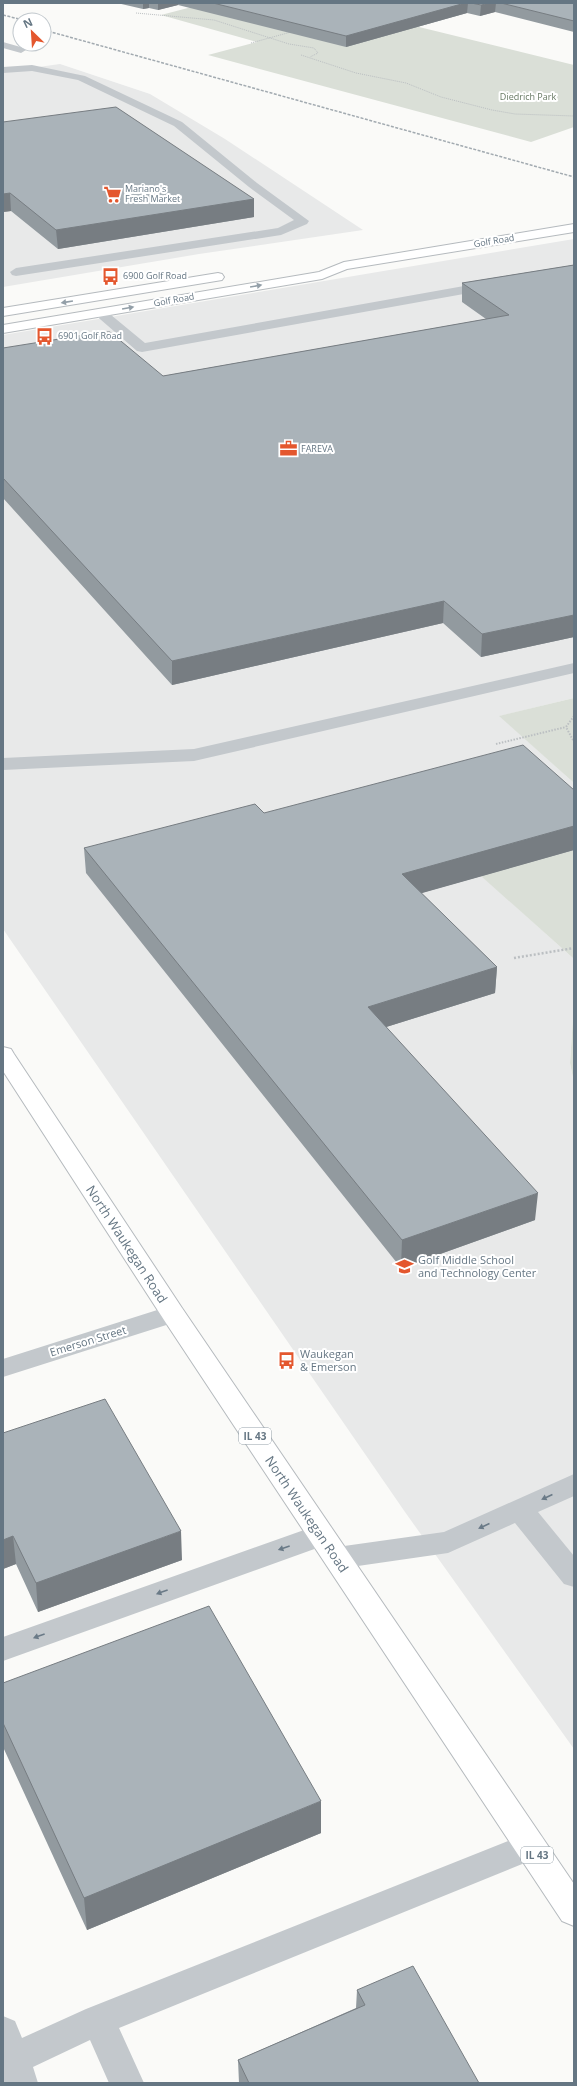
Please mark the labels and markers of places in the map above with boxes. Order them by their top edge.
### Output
place label: Mariano's Fresh Market [125,182,180,205]
supermarket icon: Mariano's Fresh Market [102,184,122,204]
bus stop icon: 6900 Golf Road [100,266,120,286]
place label: 6900 Golf Road [123,269,187,282]
bus stop icon: 6901 Golf Road [35,326,55,346]
place label: 6901 Golf Road [58,329,122,342]
office icon: FAREVA [278,439,298,459]
place label: FAREVA [301,442,333,455]
place label: Golf Middle School and Technology Center [418,1252,537,1280]
school or university icon: Golf Middle School and Technology Center [395,1256,415,1276]
place label: Waukegan & Emerson [300,1346,356,1374]
bus stop icon: Waukegan & Emerson [277,1350,297,1370]

